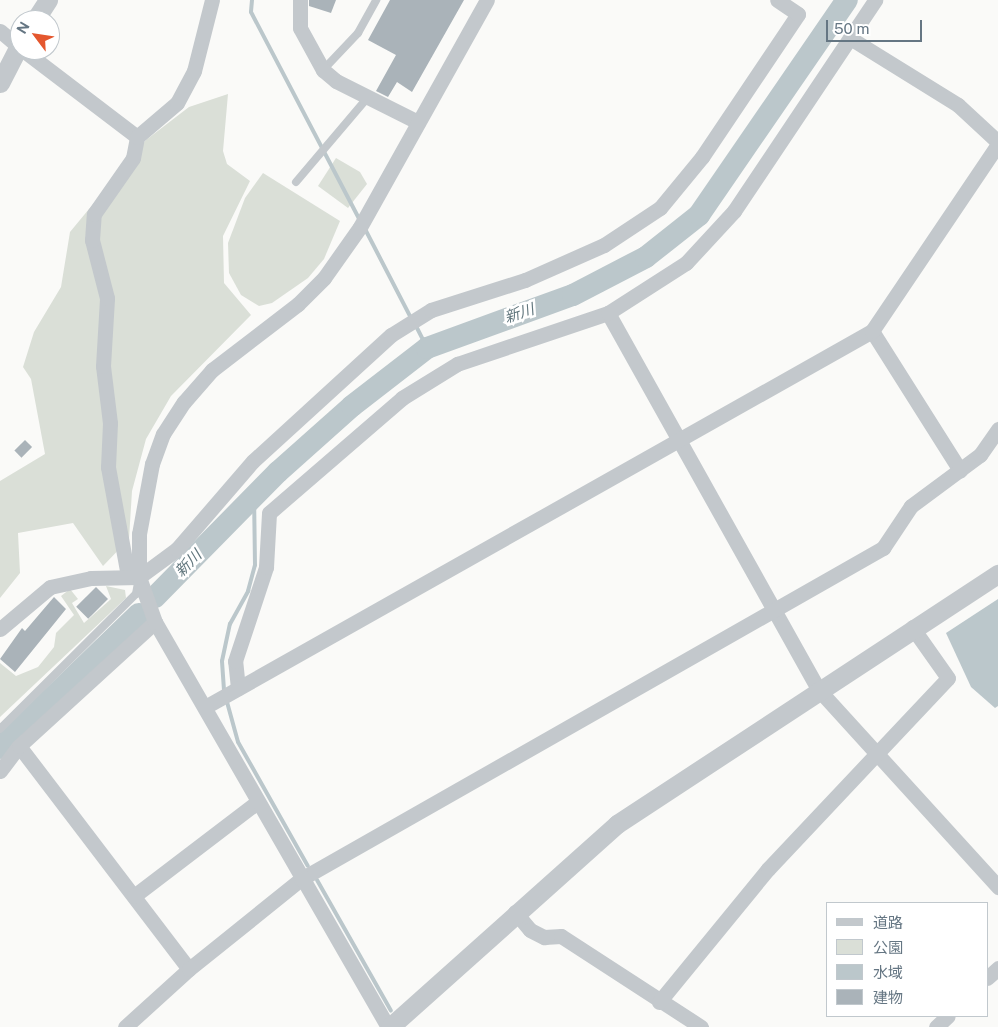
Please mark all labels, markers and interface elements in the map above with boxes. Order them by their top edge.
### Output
north arrow [10,10,60,60]
scale bar [828,10,924,42]
text: N [13,19,33,37]
text: 50 m [834,20,869,37]
water label: 新川 [502,300,536,326]
water label: 新川 [171,546,205,580]
legend [826,902,988,1017]
text: 道路 [873,914,903,931]
text: 公園 [873,939,903,956]
text: 水域 [873,964,903,981]
text: 建物 [873,989,903,1006]

